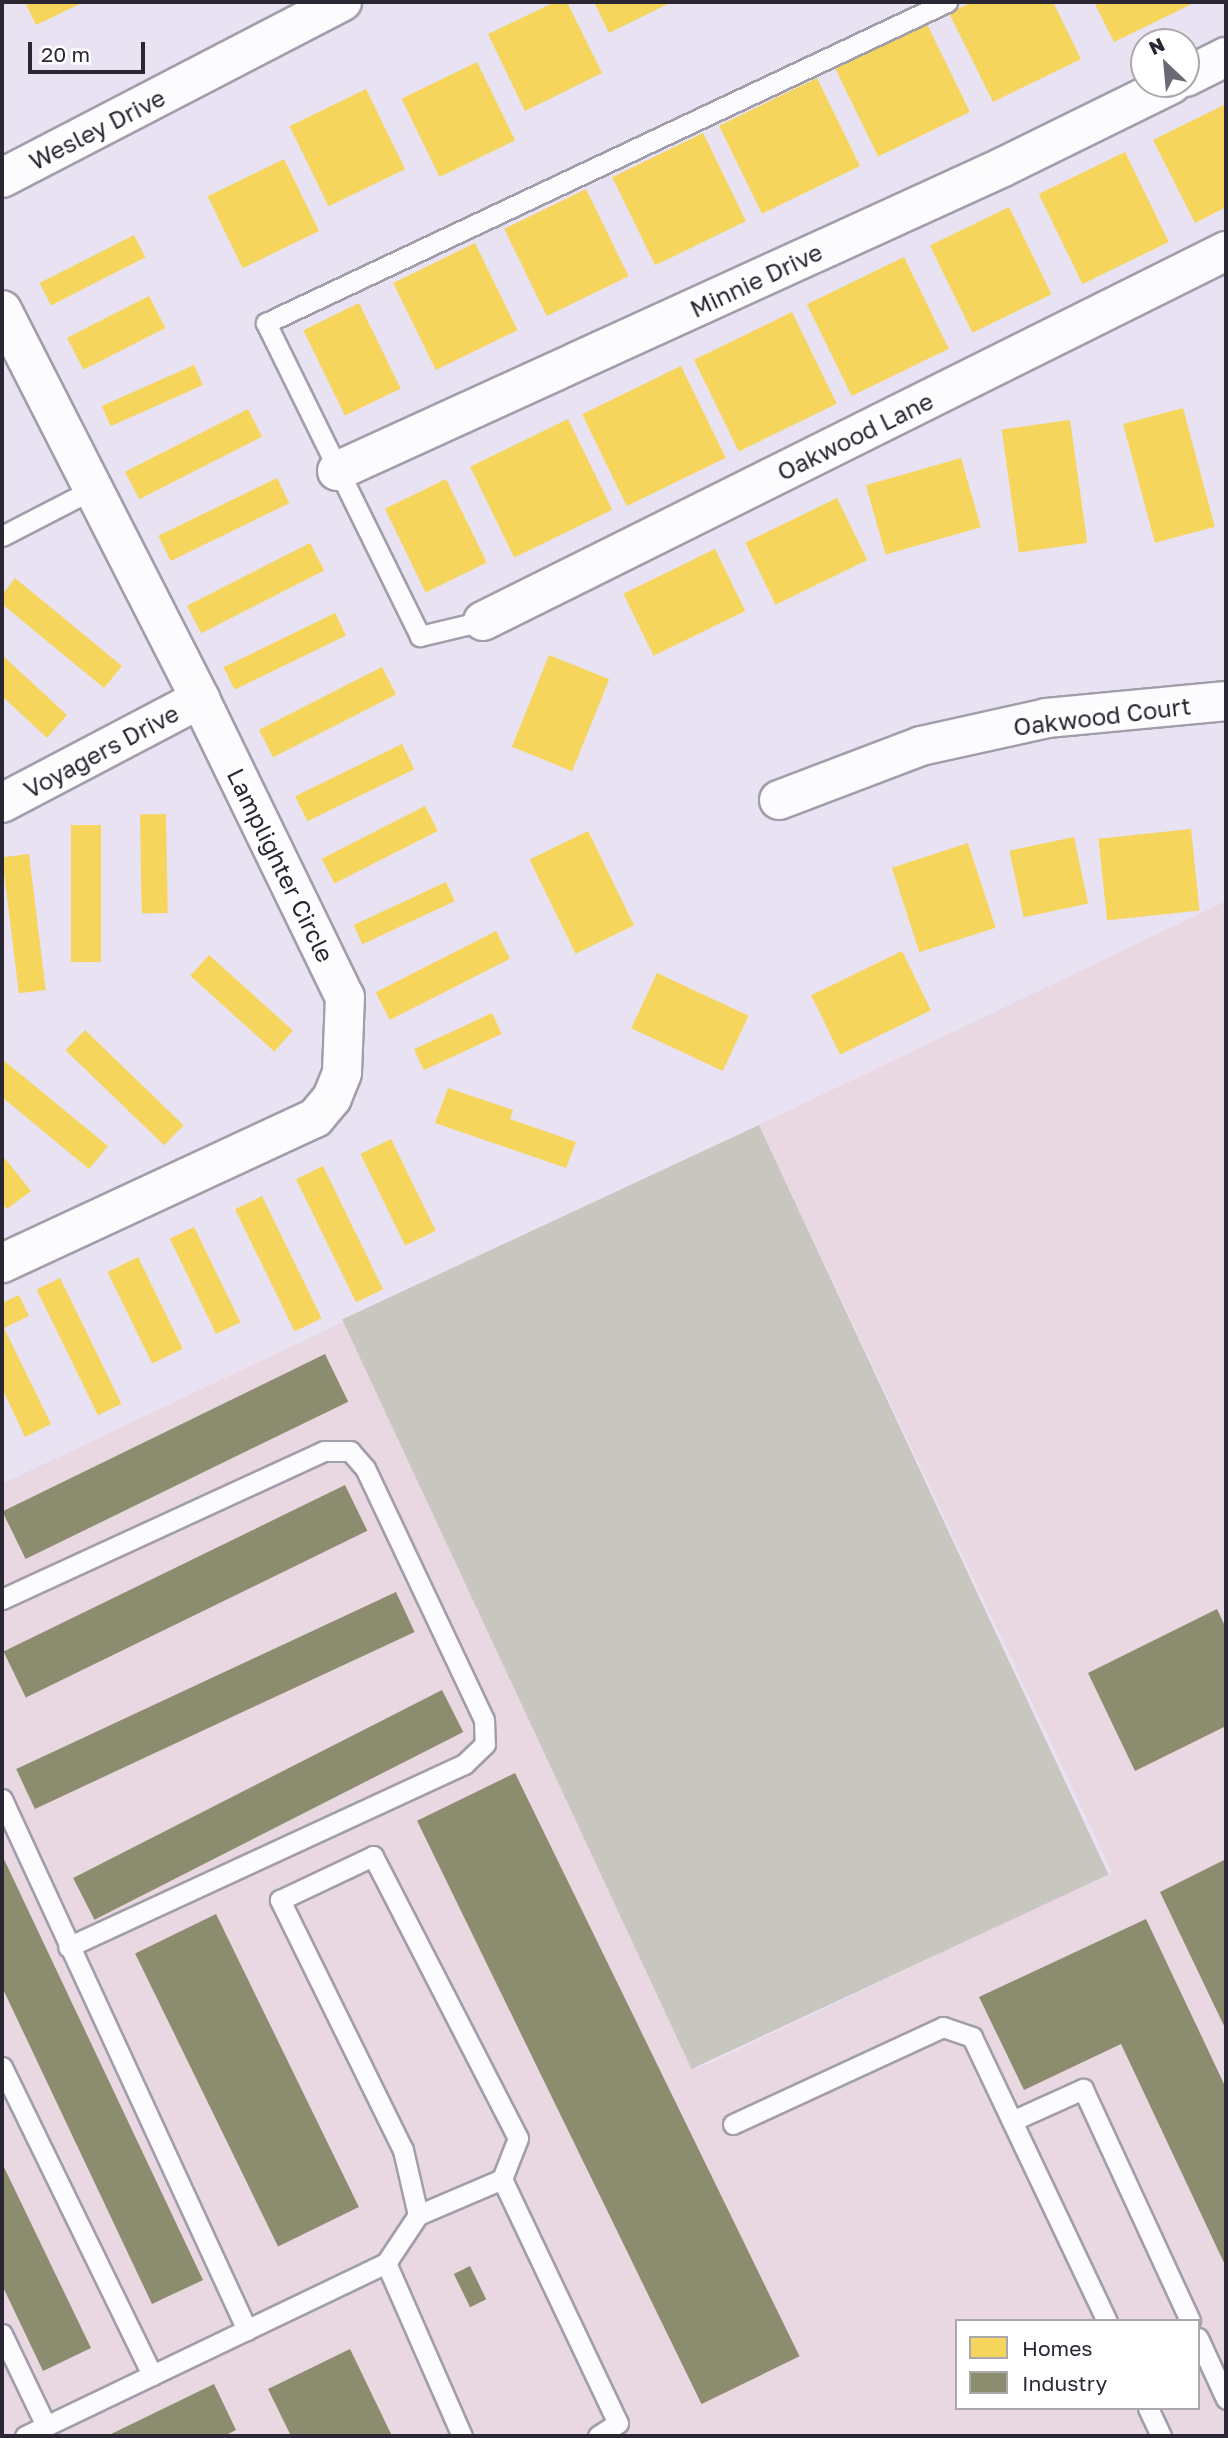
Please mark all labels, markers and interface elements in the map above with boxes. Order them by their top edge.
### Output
scale bar [32,28,149,72]
north arrow [1130,28,1200,98]
text: N [1145,32,1168,59]
text: 20 m [41,41,90,67]
street label: Wesley Drive [24,82,170,176]
street label: Minnie Drive [685,237,827,323]
street label: Oakwood Lane [772,386,938,486]
street label: Oakwood Court [1012,691,1192,741]
street label: Voyagers Drive [19,698,183,804]
street label: Lamplighter Circle [222,763,340,967]
legend [955,2319,1200,2410]
text: Homes [1022,2335,1092,2361]
text: Industry [1022,2370,1107,2396]

